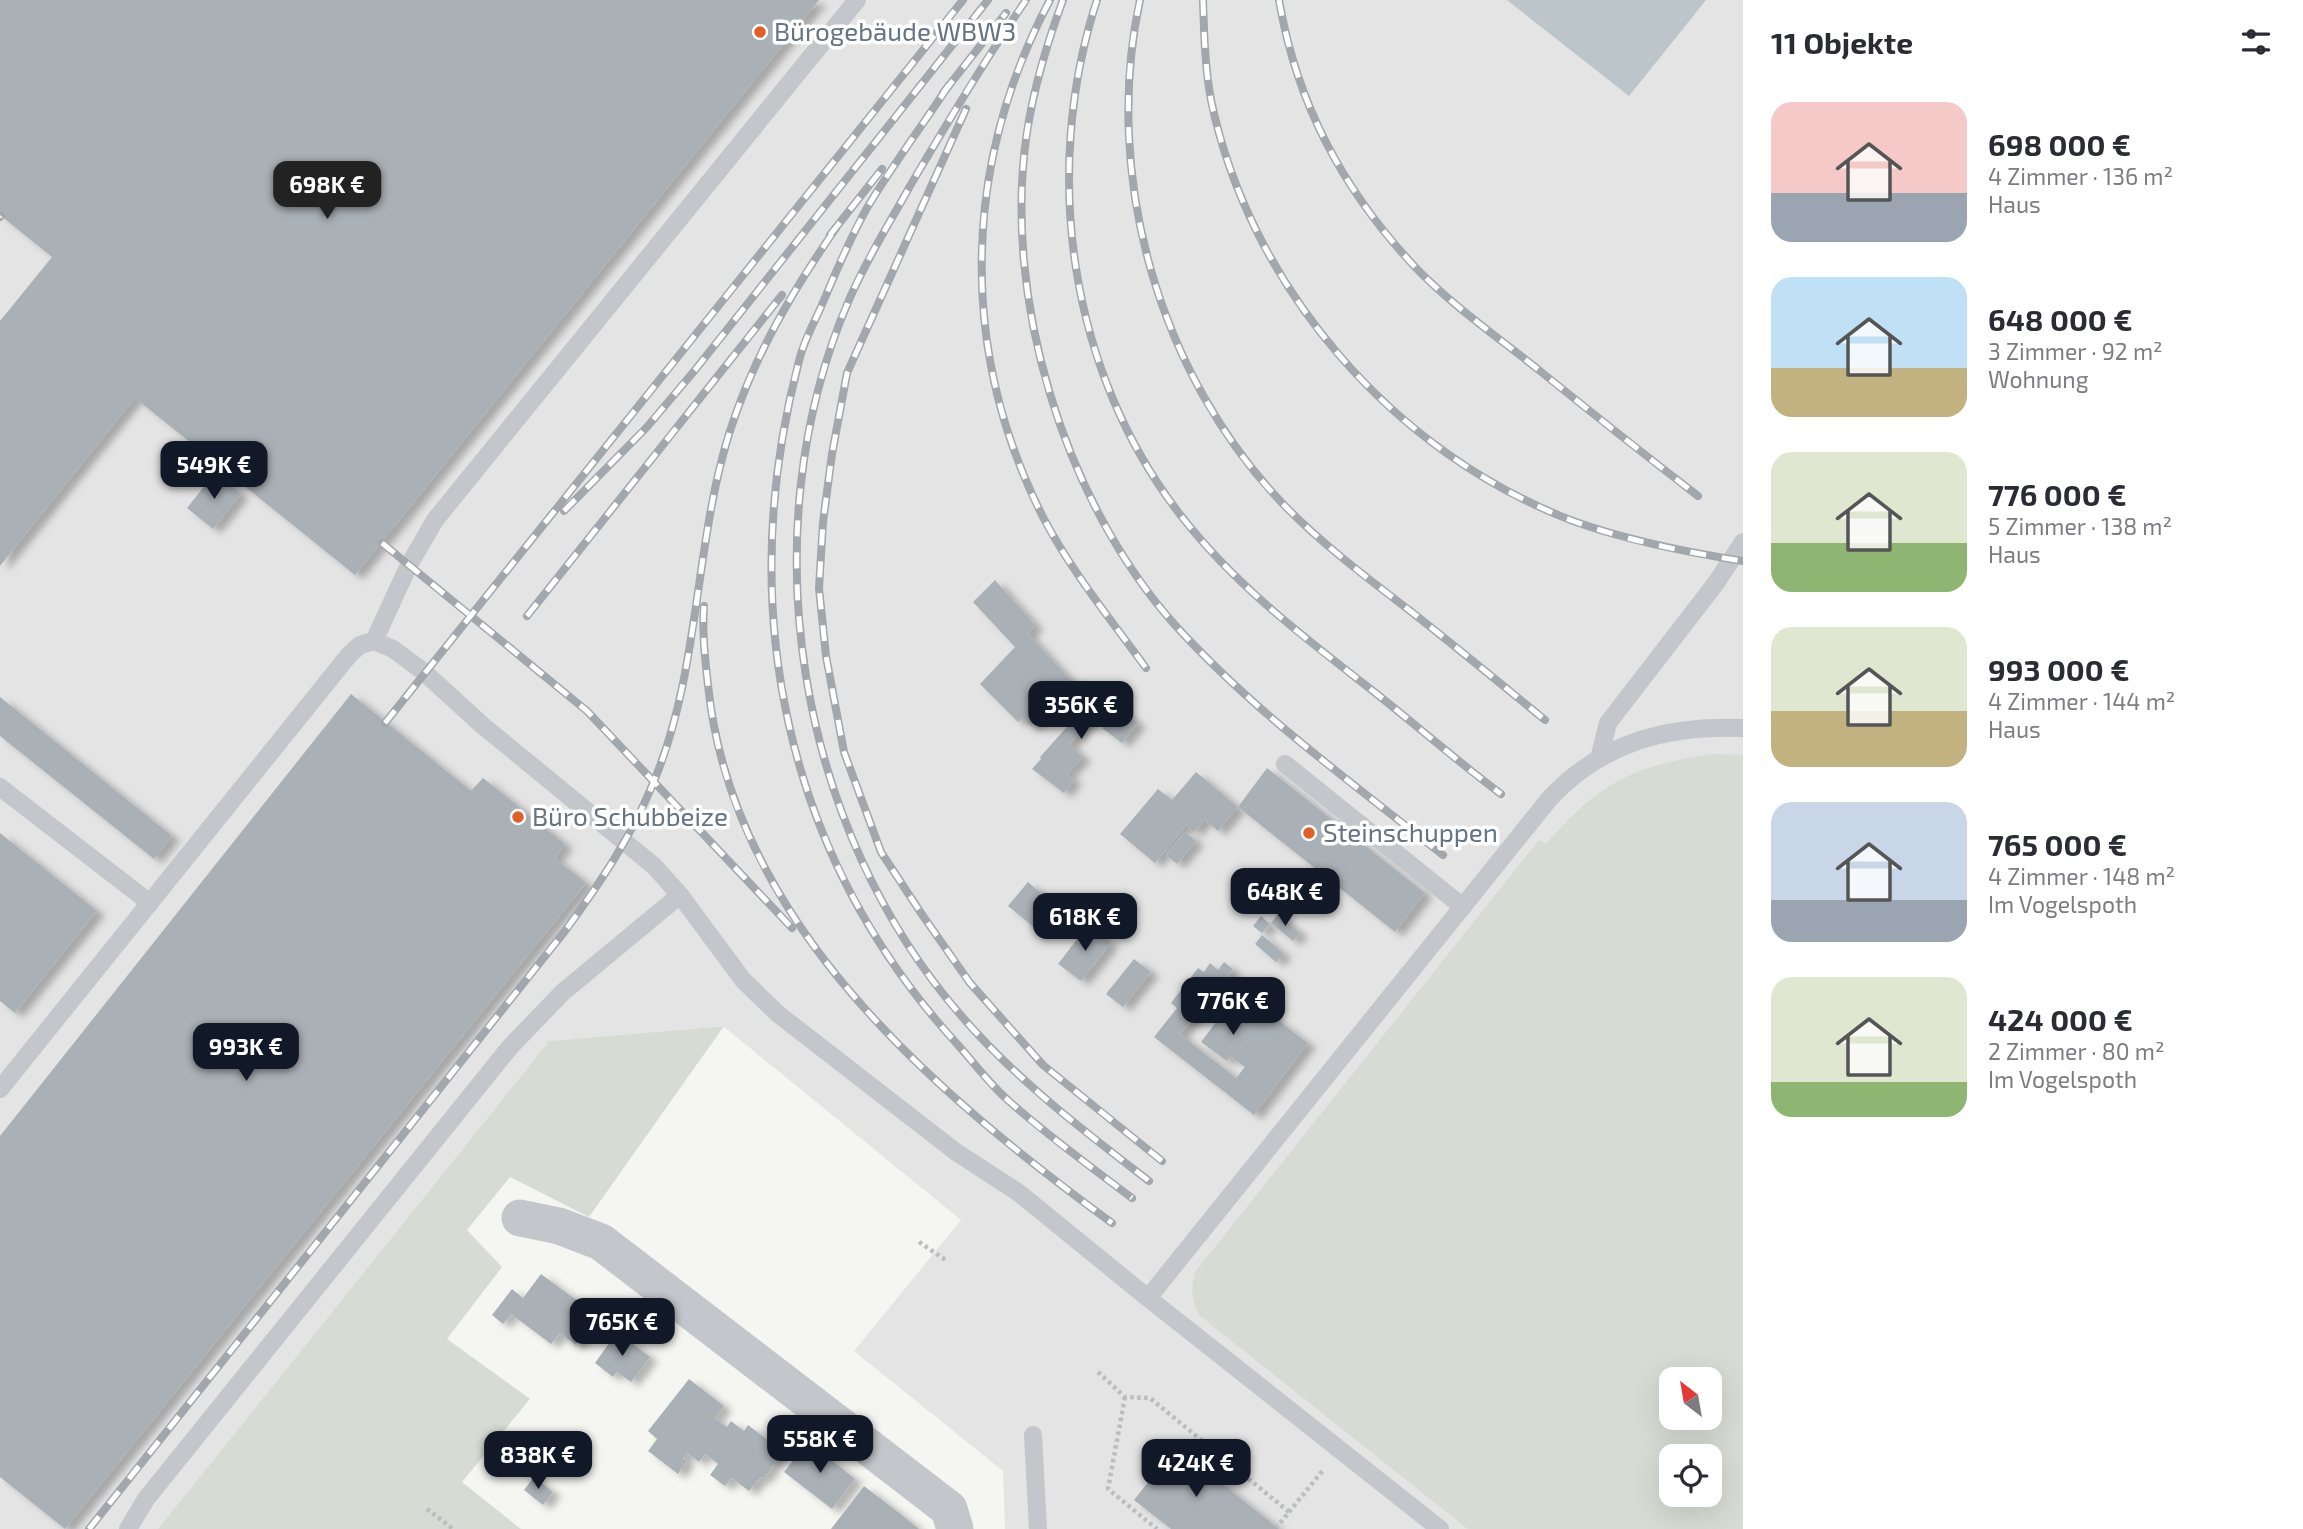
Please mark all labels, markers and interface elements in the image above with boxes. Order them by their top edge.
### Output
place label: Bürogebäude WBW3 [774,15,1016,46]
icon: filters [2237,23,2275,61]
marker: Bürogebäude WBW3 [752,24,768,40]
text: 11 Objekte [1771,24,1913,60]
text: 698 000 € [1988,126,2131,162]
icon: home [1827,130,1911,214]
pin: 698K € [270,162,384,221]
text: 4 Zimmer · 136 m² [1988,162,2173,190]
text: 698K € [289,170,365,198]
text: Haus [1988,190,2041,218]
text: 648 000 € [1988,301,2133,337]
icon: home [1827,305,1911,389]
text: 3 Zimmer · 92 m² [1988,337,2163,365]
text: Wohnung [1988,365,2089,393]
pin: 549K € [157,442,271,501]
text: 549K € [176,450,252,478]
text: 776 000 € [1988,476,2126,512]
icon: home [1827,480,1911,564]
text: 5 Zimmer · 138 m² [1988,512,2172,540]
text: Haus [1988,540,2041,568]
text: 993 000 € [1988,651,2129,687]
icon: home [1827,655,1911,739]
pin: 356K € [1024,682,1138,741]
text: 4 Zimmer · 144 m² [1988,687,2175,715]
text: 356K € [1044,690,1118,718]
text: Haus [1988,715,2041,743]
place label: Büro Schubbeize [532,800,728,831]
marker: Büro Schubbeize [510,809,526,825]
place label: Steinschuppen [1323,816,1498,847]
marker: Steinschuppen [1301,825,1317,841]
text: 765 000 € [1988,826,2127,862]
icon: home [1827,830,1911,914]
text: 4 Zimmer · 148 m² [1988,862,2175,890]
pin: 648K € [1228,869,1342,928]
text: 648K € [1247,877,1323,905]
text: Im Vogelspoth [1988,890,2137,918]
pin: 618K € [1028,894,1142,953]
text: 618K € [1049,902,1121,930]
pin: 776K € [1176,978,1290,1037]
text: 776K € [1197,986,1269,1014]
text: 424 000 € [1988,1001,2133,1037]
icon: home [1827,1005,1911,1089]
pin: 993K € [189,1024,303,1083]
text: 993K € [209,1032,283,1060]
text: 2 Zimmer · 80 m² [1988,1037,2164,1065]
text: Im Vogelspoth [1988,1065,2137,1093]
pin: 765K € [565,1298,679,1358]
text: 765K € [586,1307,658,1335]
north arrow [1659,1367,1722,1430]
map controls [1659,1367,1722,1507]
pin: 558K € [763,1416,877,1475]
text: 558K € [783,1424,857,1452]
pin: 838K € [481,1432,595,1491]
text: 838K € [500,1440,576,1468]
pin: 424K € [1139,1440,1253,1499]
button: locate [1659,1444,1722,1507]
text: 424K € [1158,1448,1234,1476]

